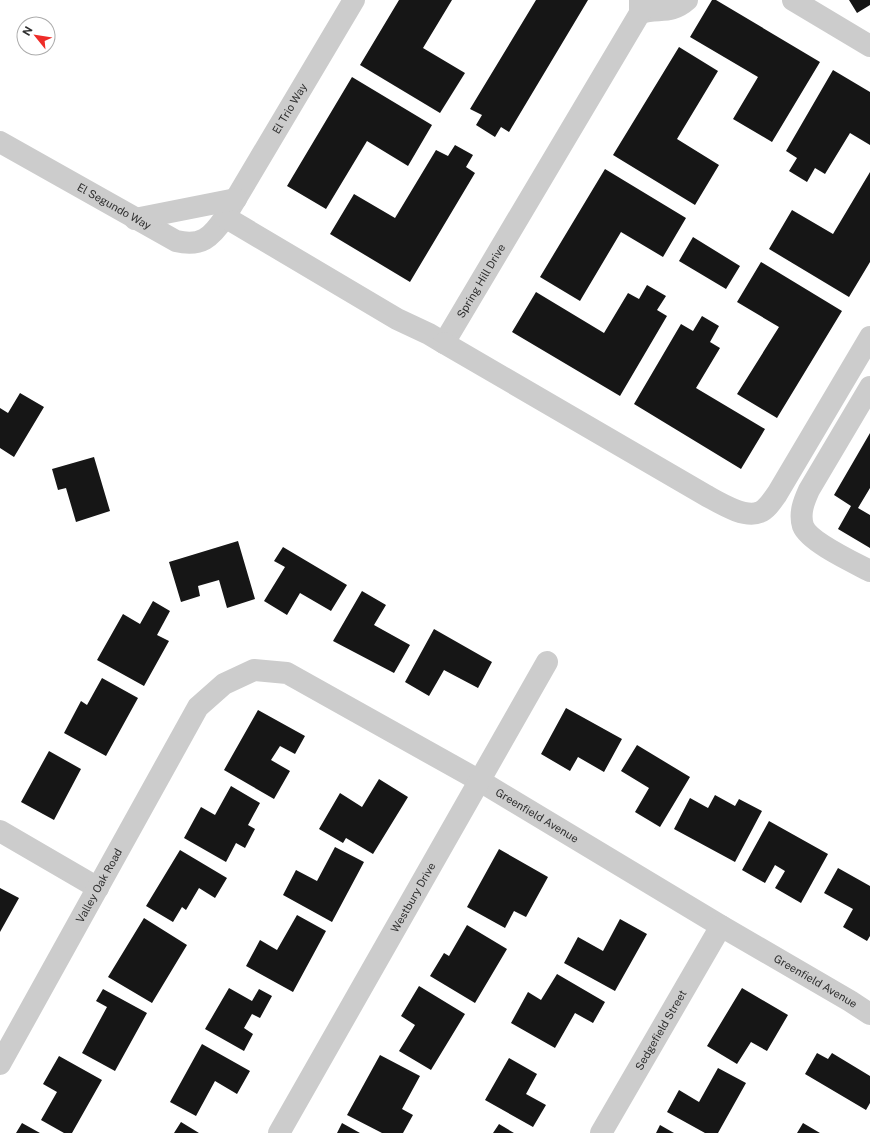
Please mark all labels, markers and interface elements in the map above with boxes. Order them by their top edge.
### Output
north arrow [16,16,56,56]
text: N [20,24,35,38]
street label: El Trio Way [270,81,309,136]
street label: El Segundo Way [75,181,153,232]
street label: Spring Hill Drive [454,242,507,320]
street label: Greenfield Avenue [494,786,581,845]
street label: Valley Oak Road [74,846,124,925]
street label: Westbury Drive [388,860,438,934]
street label: Greenfield Avenue [772,952,859,1010]
street label: Sedgefield Street [633,988,689,1072]

